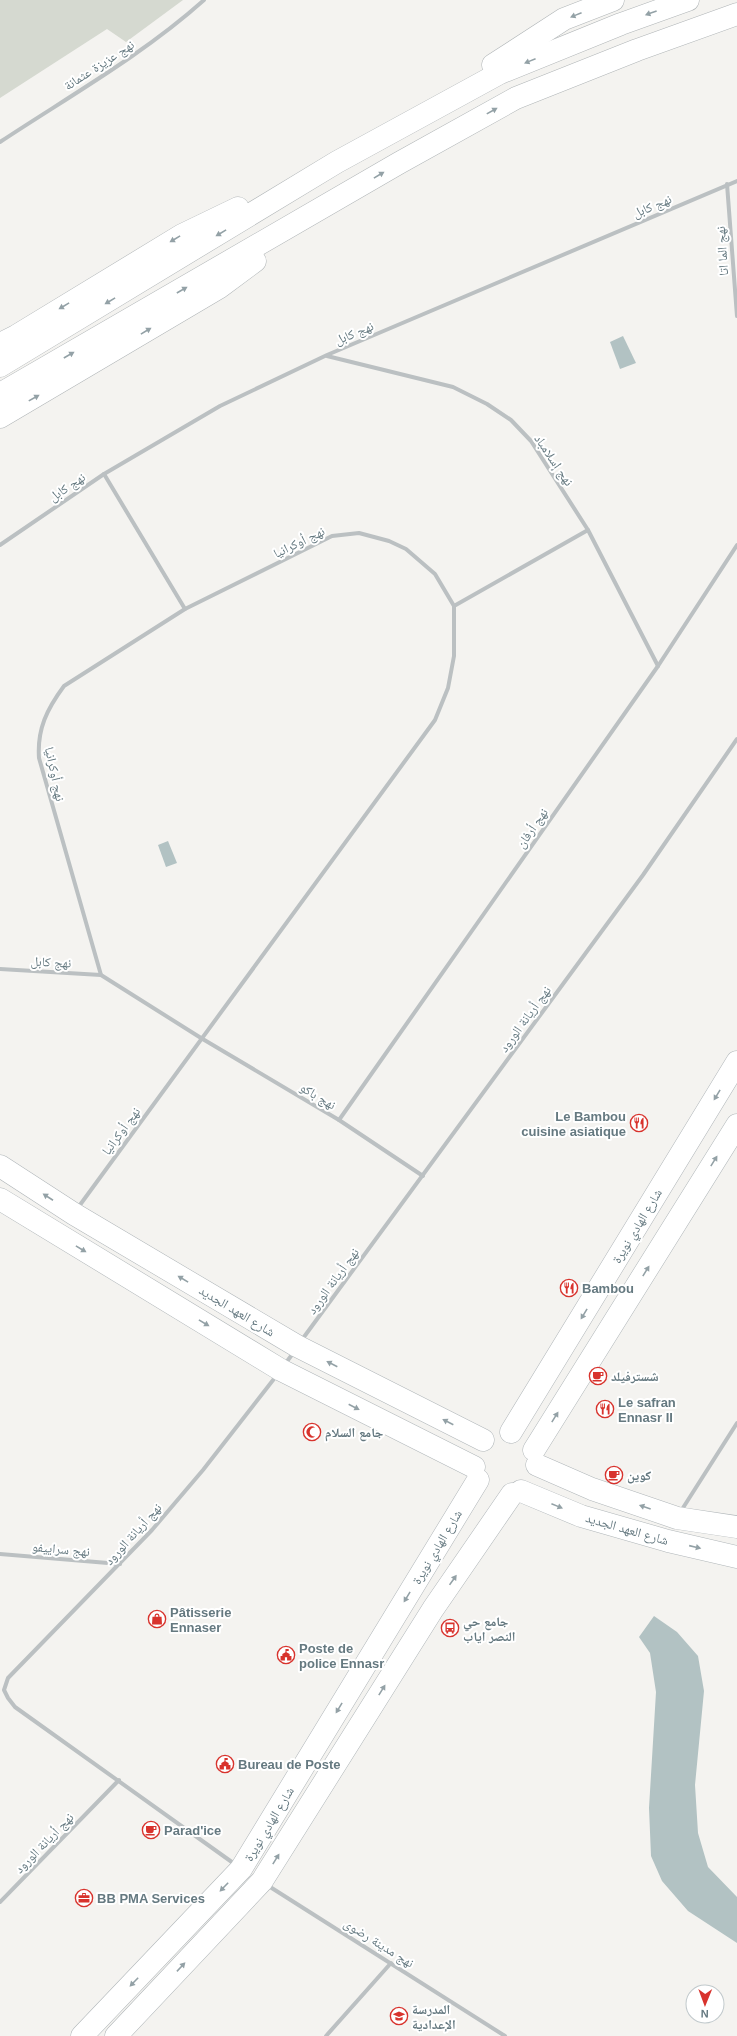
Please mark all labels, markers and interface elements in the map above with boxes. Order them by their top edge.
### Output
one-way arrow [644,11,656,17]
one-way arrow [570,12,582,18]
street label: نهج عزيزة عثمانة [61,37,138,95]
one-way arrow [524,58,535,64]
one-way arrow [486,108,498,115]
one-way arrow [373,171,385,178]
street label: نهج كابل [630,191,674,223]
street label: نهج الما اتا [713,226,733,276]
one-way arrow [216,229,226,237]
one-way arrow [170,235,180,243]
one-way arrow [176,286,188,293]
one-way arrow [105,297,115,305]
one-way arrow [58,303,70,310]
street label: نهج كابل [332,318,376,350]
one-way arrow [140,328,152,335]
one-way arrow [63,351,75,358]
one-way arrow [28,394,40,401]
street label: نهج إسلامباد [530,431,577,490]
street label: نهج كابل [46,469,89,506]
street label: نهج أوكرانيا [271,523,328,563]
street label: نهج أوكرانيا [40,745,68,803]
street label: نهج أرفان [513,805,553,852]
street label: نهج كابل [30,953,72,973]
street label: نهج أريانة الورود [496,983,556,1056]
street label: نهج باكو [296,1079,339,1114]
one-way arrow [713,1089,720,1101]
street label: نهج أوكرانيا [99,1104,145,1159]
place label: Le Bambou cuisine asiatique [521,1109,626,1139]
restaurant icon: Le Bambou cuisine asiatique [629,1113,649,1133]
one-way arrow [711,1155,718,1167]
street label: شارع الهادي نويرة [609,1186,668,1268]
one-way arrow [43,1193,53,1201]
one-way arrow [76,1245,86,1253]
street label: نهج أريانة الورود [304,1245,364,1318]
one-way arrow [642,1265,649,1277]
one-way arrow [177,1275,189,1282]
restaurant icon: Bambou [559,1278,579,1298]
place label: Bambou [582,1281,634,1296]
street label: شارع العهد الجديد [195,1283,278,1341]
one-way arrow [580,1308,587,1320]
one-way arrow [198,1320,210,1327]
one-way arrow [327,1361,338,1367]
cafe icon: شسترفيلد [588,1366,608,1386]
place label: شسترفيلد [611,1369,659,1384]
place label: Le safran Ennasr II [618,1395,676,1425]
restaurant icon: Le safran Ennasr II [595,1399,615,1419]
one-way arrow [348,1404,360,1410]
one-way arrow [551,1412,559,1422]
one-way arrow [443,1419,454,1426]
mosque icon: جامع السلام [302,1422,322,1442]
place label: جامع السلام [325,1425,383,1442]
cafe icon: كوين [604,1465,624,1485]
place label: كوين [627,1468,652,1484]
street label: نهج أريانة الورود [101,1500,166,1569]
one-way arrow [552,1503,564,1509]
one-way arrow [638,1504,650,1510]
street label: شارع الهادي نويرة [409,1507,468,1589]
street label: شارع العهد الجديد [583,1510,670,1550]
street label: نهج سراييفو [31,1539,91,1561]
one-way arrow [689,1545,701,1551]
one-way arrow [449,1575,457,1585]
one-way arrow [403,1591,410,1603]
place label: Pâtisserie Ennaser [170,1605,231,1635]
shop icon: Pâtisserie Ennaser [147,1609,167,1629]
place label: جامع حي النصر اياب [463,1614,515,1644]
bus stop icon: جامع حي النصر اياب [440,1618,460,1638]
place label: Poste de police Ennasr [299,1641,384,1671]
public building icon: Poste de police Ennasr [276,1645,296,1665]
one-way arrow [379,1684,386,1695]
one-way arrow [336,1702,343,1714]
public building icon: Bureau de Poste [215,1754,235,1774]
place label: Bureau de Poste [238,1757,341,1772]
street label: شارع الهادي نويرة [241,1784,300,1866]
street label: نهج أريانة الورود [11,1810,78,1878]
cafe icon: Parad'ice [141,1820,161,1840]
place label: Parad'ice [164,1823,221,1838]
one-way arrow [272,1854,280,1864]
one-way arrow [219,1882,229,1892]
office icon: BB PMA Services [74,1888,94,1908]
place label: BB PMA Services [97,1891,205,1906]
street label: نهج مدينة رضوى [340,1915,417,1972]
one-way arrow [177,1962,186,1972]
one-way arrow [129,1977,139,1987]
north arrow [685,1984,725,2024]
place label: المدرسة الإعدادية [412,2002,456,2032]
school or university icon: المدرسة الإعدادية [389,2006,409,2026]
text: N [701,2008,709,2020]

